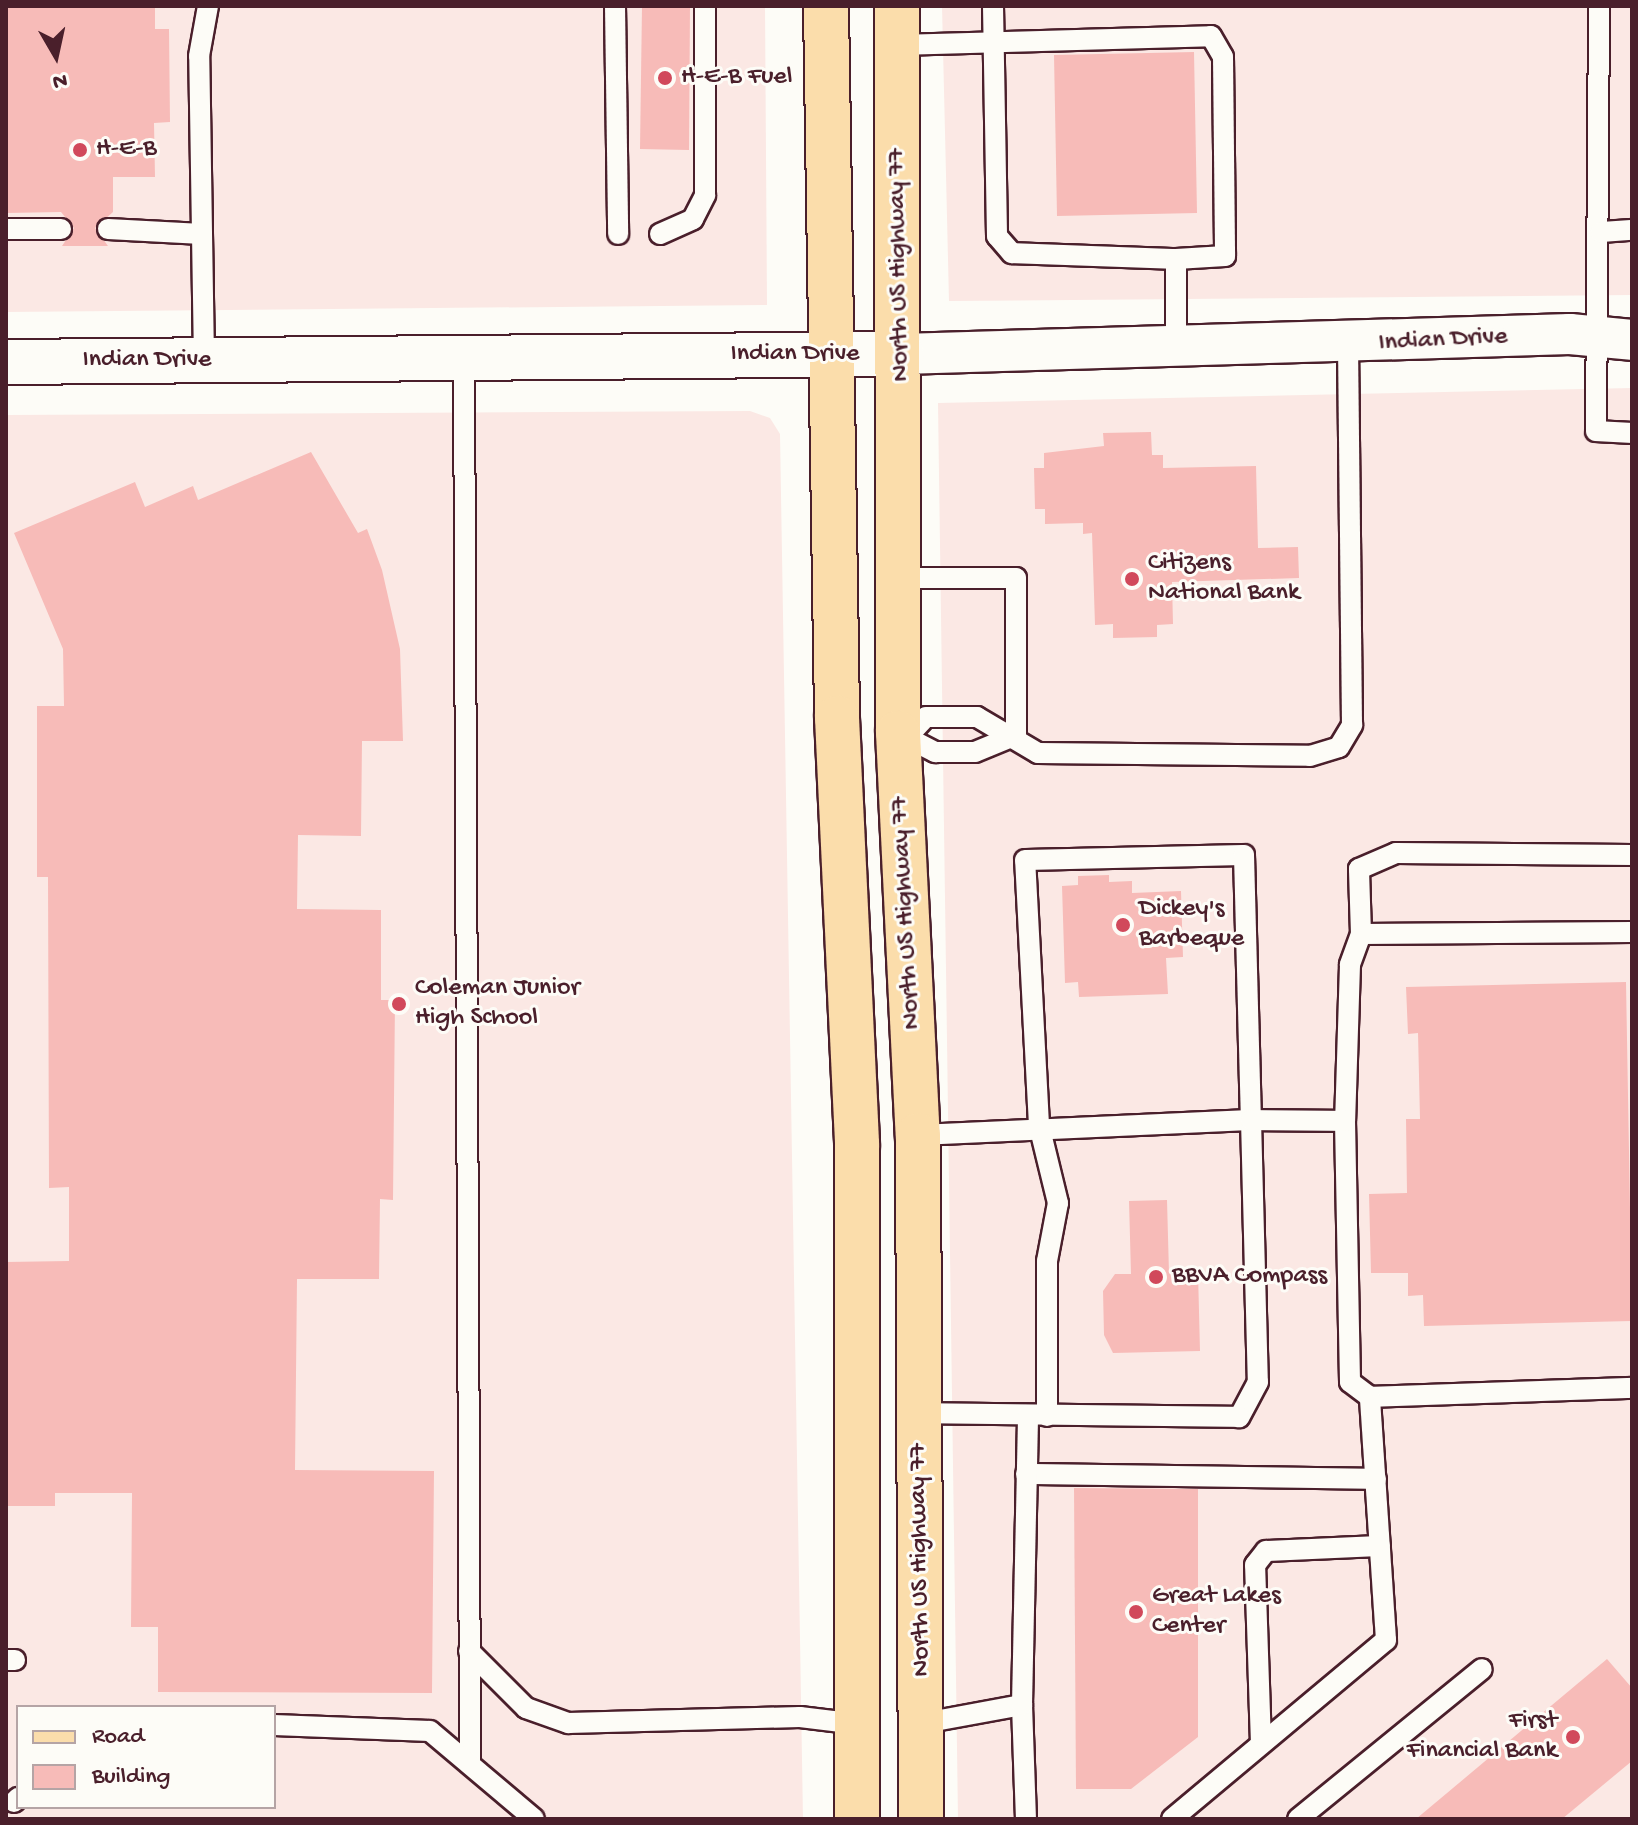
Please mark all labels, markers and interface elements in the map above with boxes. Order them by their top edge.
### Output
north arrow [16,16,96,96]
place label: H-E-B Fuel [681,62,792,94]
text: N [51,66,69,94]
marker: H-E-B Fuel [656,69,674,87]
place label: H-E-B [96,134,157,166]
marker: H-E-B [71,141,89,159]
street label: North US Highway 77 [882,148,918,382]
street label: Indian Drive [1378,322,1508,360]
street label: Indian Drive [730,339,860,371]
street label: Indian Drive [82,345,212,377]
place label: Citizens National Bank [1148,548,1299,610]
marker: Citizens National Bank [1123,570,1141,588]
street label: North US Highway 77 [885,796,929,1030]
place label: Dickey's Barbeque [1139,894,1244,956]
marker: Dickey's Barbeque [1114,916,1132,934]
place label: Coleman Junior High School [415,973,580,1034]
marker: Coleman Junior High School [390,995,408,1013]
place label: BBVA Compass [1172,1261,1327,1293]
marker: BBVA Compass [1147,1268,1165,1286]
street label: North US Highway 77 [903,1443,939,1677]
place label: Great Lakes Center [1152,1581,1281,1642]
marker: Great Lakes Center [1127,1603,1145,1621]
legend [16,1705,276,1809]
place label: First Financial Bank [1406,1706,1557,1768]
text: Road [92,1723,144,1752]
marker: First Financial Bank [1564,1728,1582,1746]
text: Building [92,1763,170,1792]

